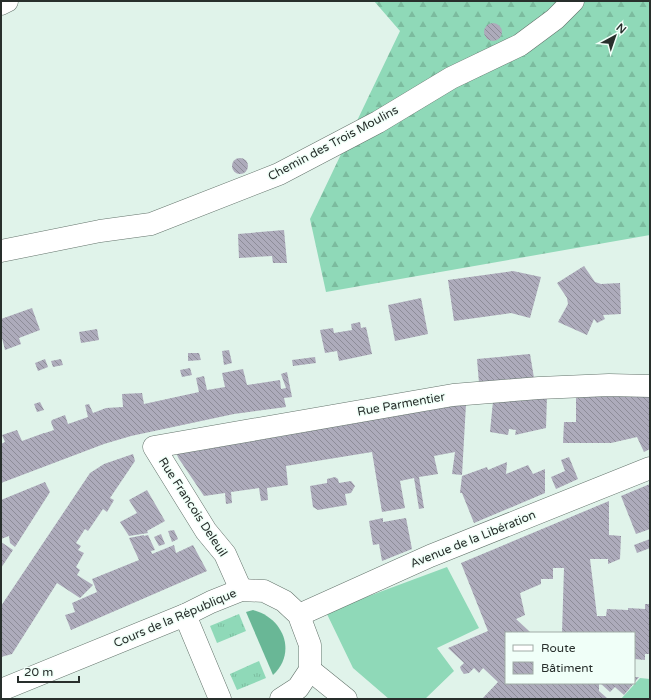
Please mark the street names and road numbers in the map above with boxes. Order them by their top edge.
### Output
street label: Chemin des Trois Moulins [266,103,401,183]
street label: Rue Parmentier [356,389,446,419]
street label: Rue Francois Deleuil [156,455,230,559]
street label: Avenue de la Libération [408,507,538,571]
street label: Cours de la République [112,586,239,650]

